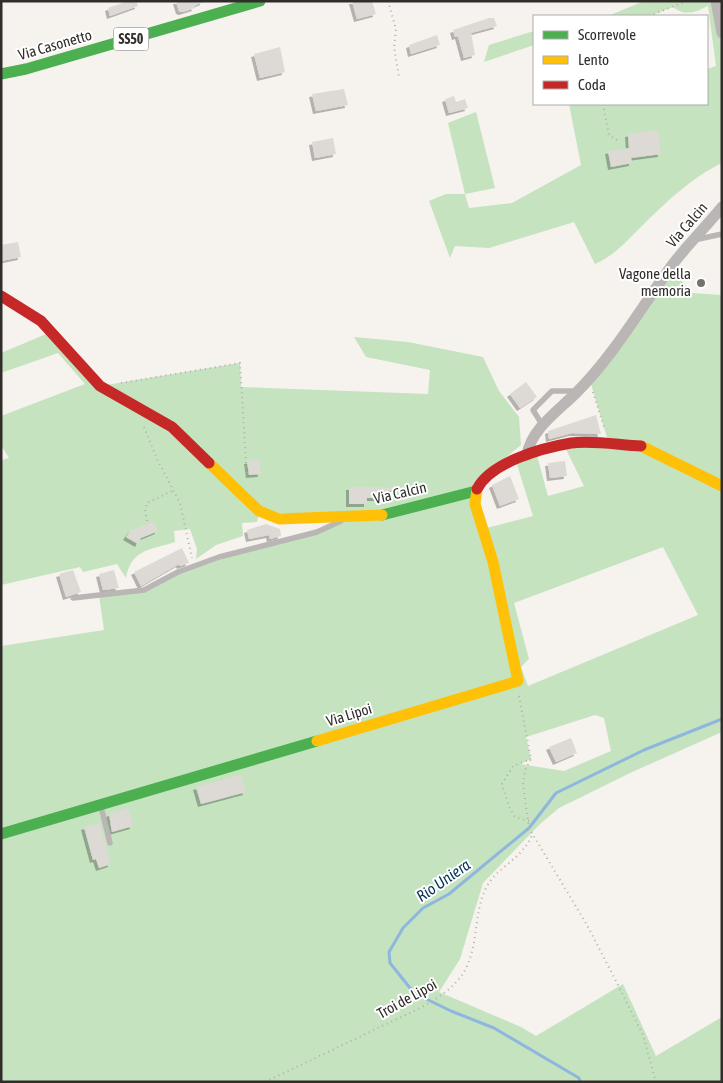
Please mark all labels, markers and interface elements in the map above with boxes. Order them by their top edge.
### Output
legend [533,15,708,105]
street label: Via Casonetto [16,26,94,63]
text: Scorrevole [578,26,636,43]
road number: SS50 [114,28,148,50]
text: Lento [578,51,609,68]
text: Coda [578,76,606,93]
street label: Via Calcin [663,199,711,250]
place label: Vagone della memoria [619,265,691,299]
marker: Vagone della memoria [695,277,707,289]
street label: Via Calcin [372,478,428,507]
street label: Via Lipoi [324,700,374,729]
water label: Rio Uniera [413,855,474,905]
street label: Troi de Lipoi [374,975,440,1022]

